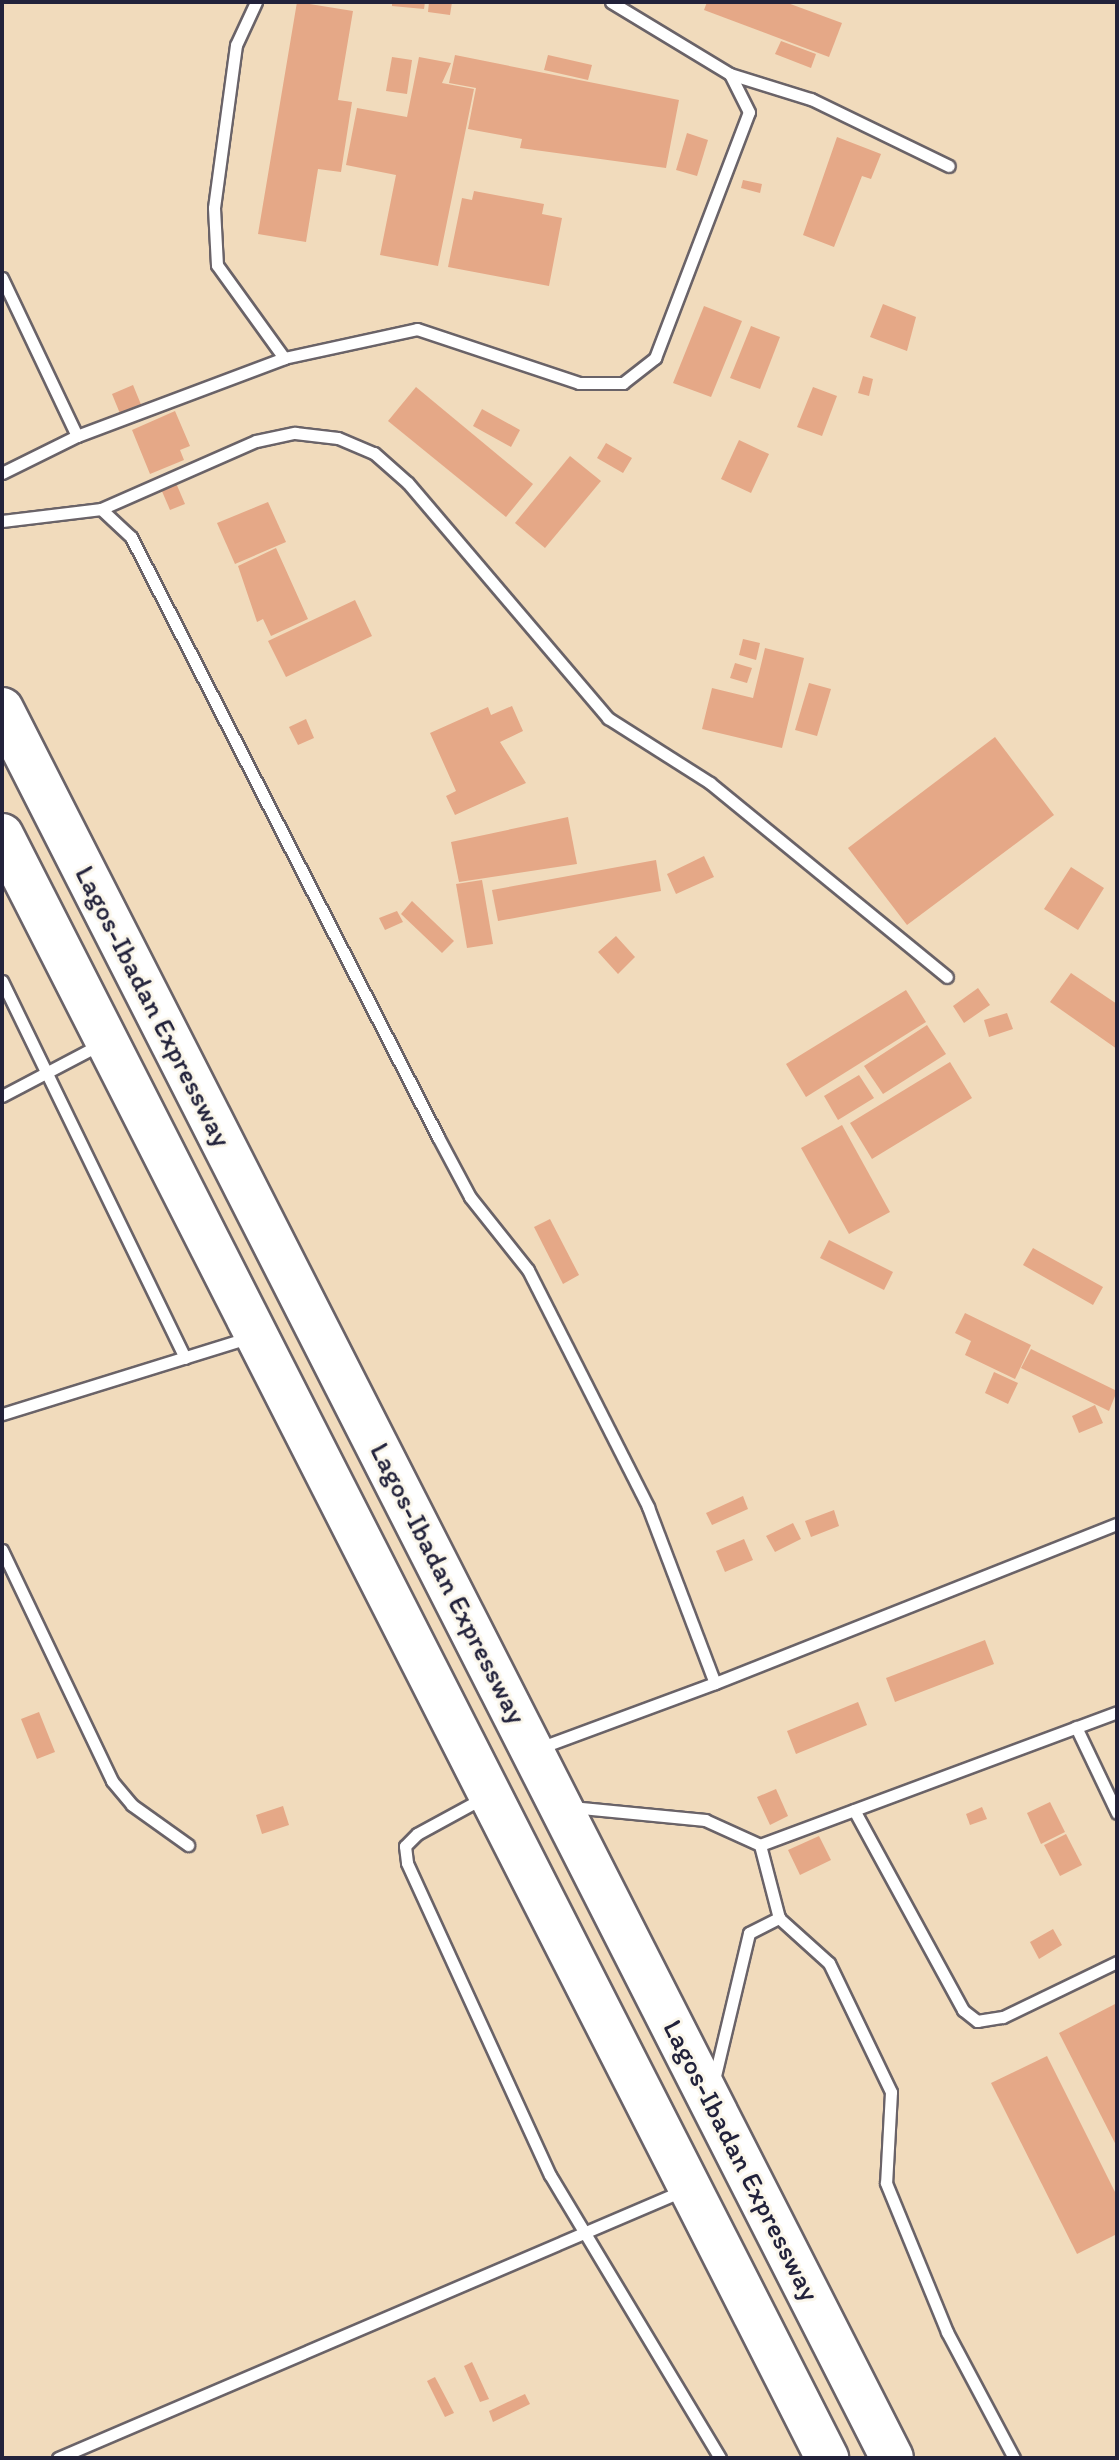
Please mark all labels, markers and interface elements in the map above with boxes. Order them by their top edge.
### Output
street label: Lagos-Ibadan Expressway [69,860,239,1152]
street label: Lagos-Ibadan Expressway [364,1437,534,1729]
street label: Lagos-Ibadan Expressway [657,2014,827,2306]

